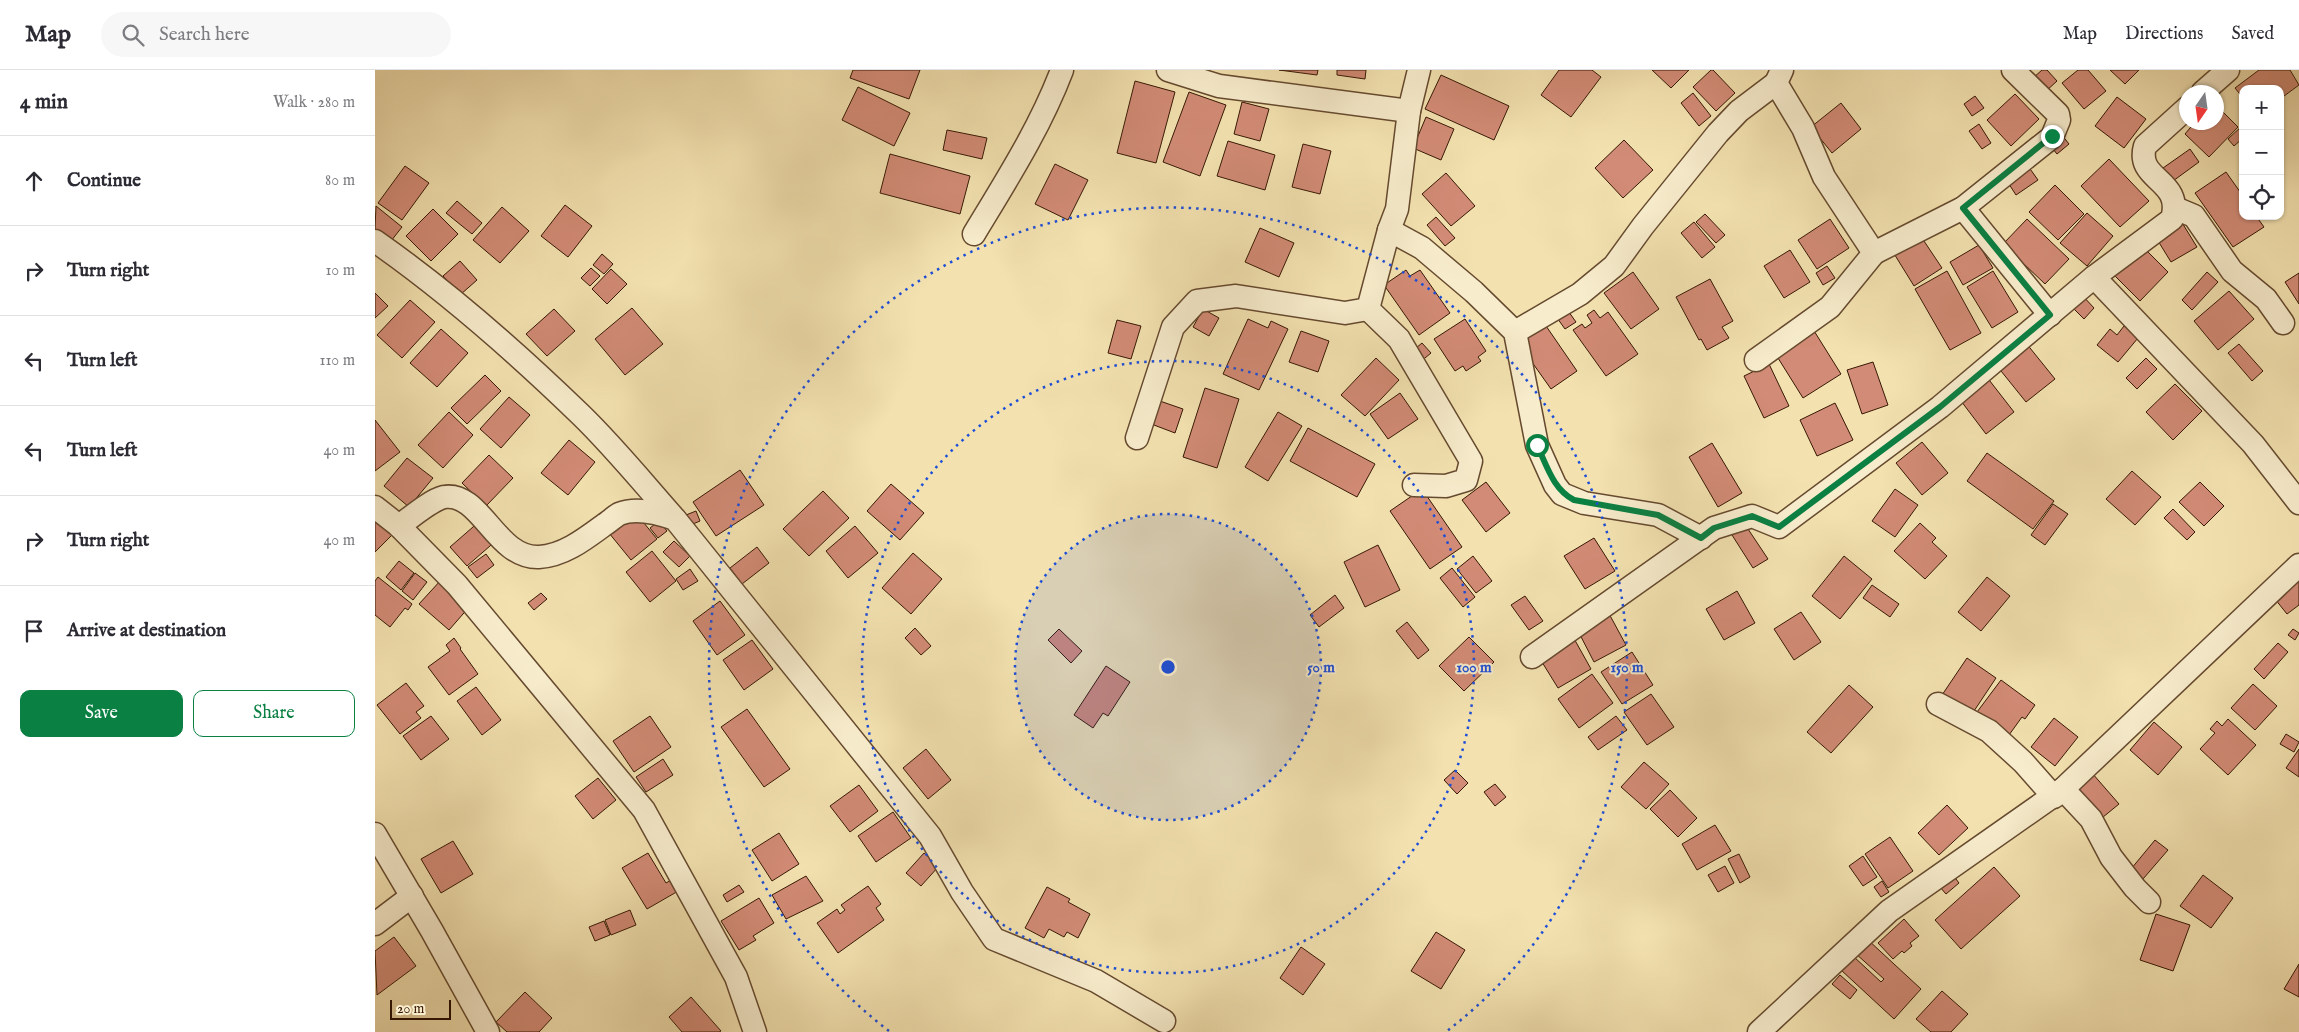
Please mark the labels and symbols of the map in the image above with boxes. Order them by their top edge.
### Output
north arrow [2179,85,2224,130]
route end [2041,125,2064,148]
route start [1526,434,1549,457]
centre of rings [1159,658,1177,676]
text: 50 m [1307,658,1335,677]
text: 100 m [1456,658,1492,677]
text: 150 m [1610,658,1644,677]
scale bar [390,997,451,1020]

